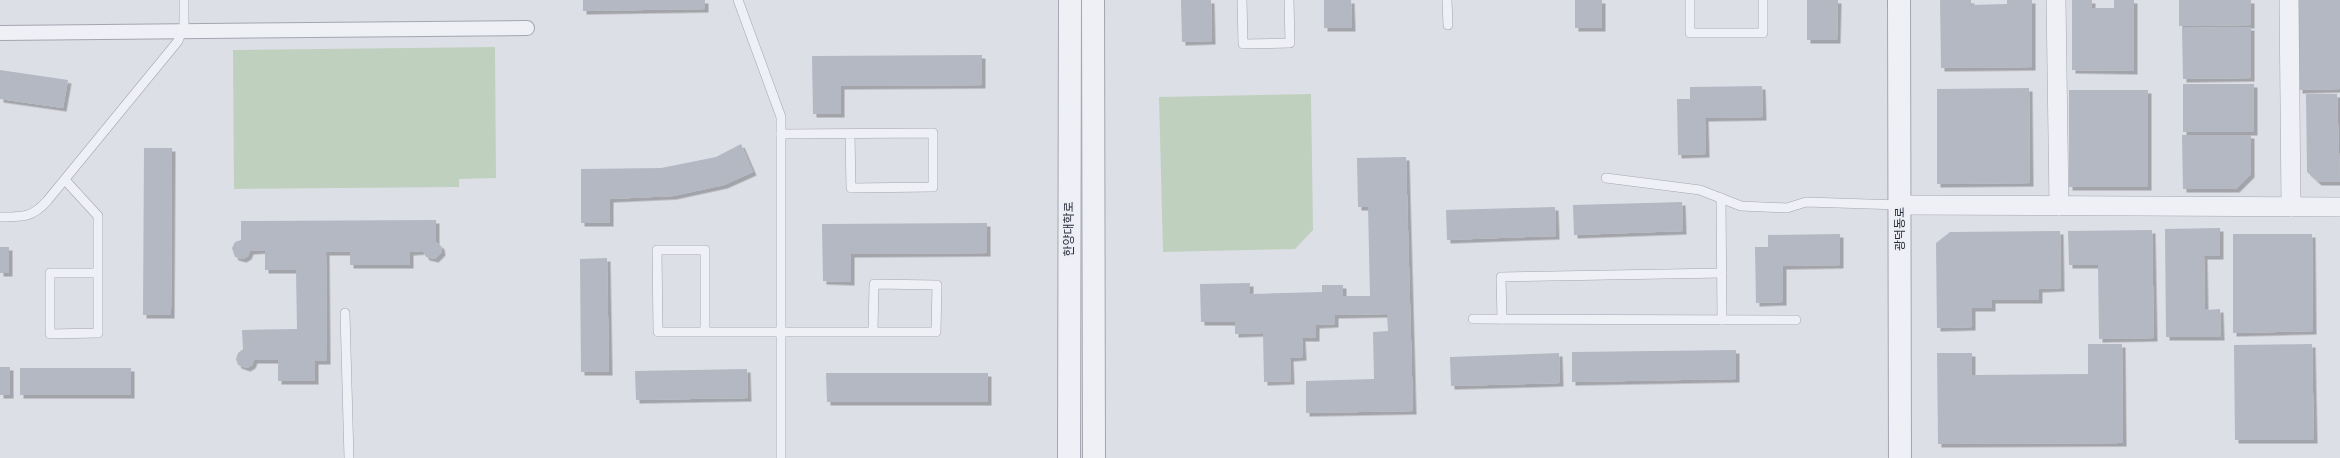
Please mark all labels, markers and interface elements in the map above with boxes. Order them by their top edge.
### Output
street label: 한양대학로 [1060,201,1078,257]
street label: 광덕동로 [1891,207,1909,251]

